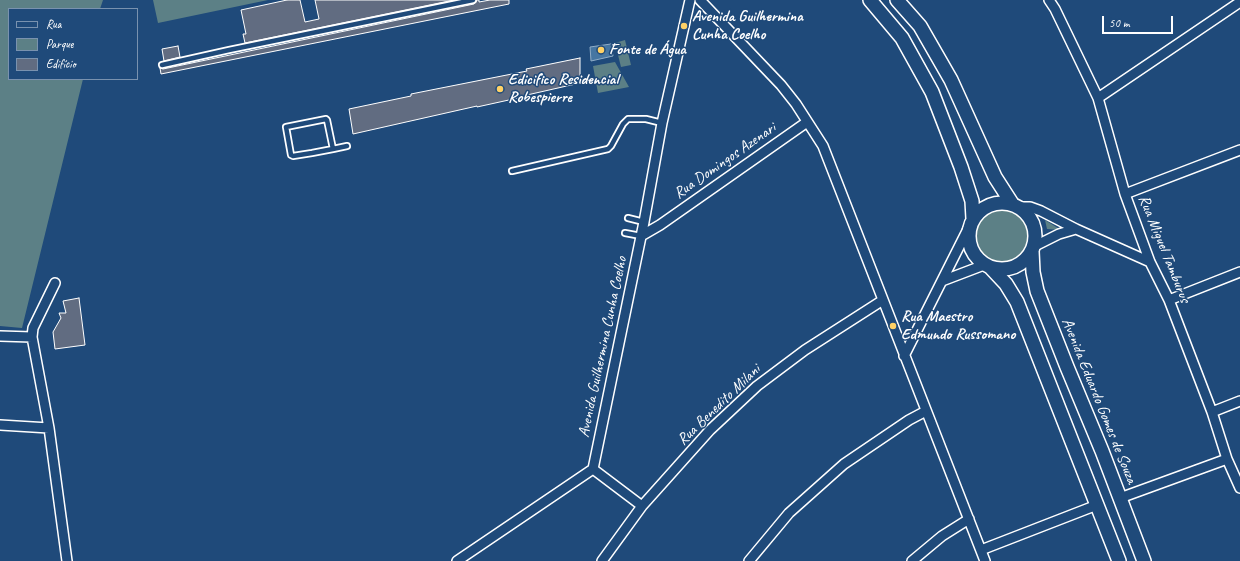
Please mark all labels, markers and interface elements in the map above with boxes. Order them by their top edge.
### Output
place label: Avenida Guilhermina Cunha Coelho [692,7,803,45]
legend [8,8,138,80]
scale bar [1104,8,1175,34]
text: 50 m [1109,15,1129,31]
text: Rua [46,16,61,32]
marker: Avenida Guilhermina Cunha Coelho [679,21,689,31]
text: Parque [46,36,74,52]
place label: Fonte de Água [609,40,686,60]
marker: Fonte de Água [596,45,606,55]
text: Edifício [46,56,76,72]
place label: Edicifico Residencial Robespierre [508,70,618,108]
marker: Edicifico Residencial Robespierre [495,84,505,94]
street label: Rua Domingos Azenari [670,119,780,203]
street label: Rua Miguel Tamburus [1134,192,1194,306]
street label: Avenida Guilhermina Cunha Coelho [574,255,632,439]
place label: Rua Maestro Edmundo Russomano [901,307,1015,345]
street label: Avenida Eduardo Gomes de Souza [1057,315,1141,487]
marker: Rua Maestro Edmundo Russomano [888,321,898,331]
street label: Rua Benedito Milani [673,360,765,450]

